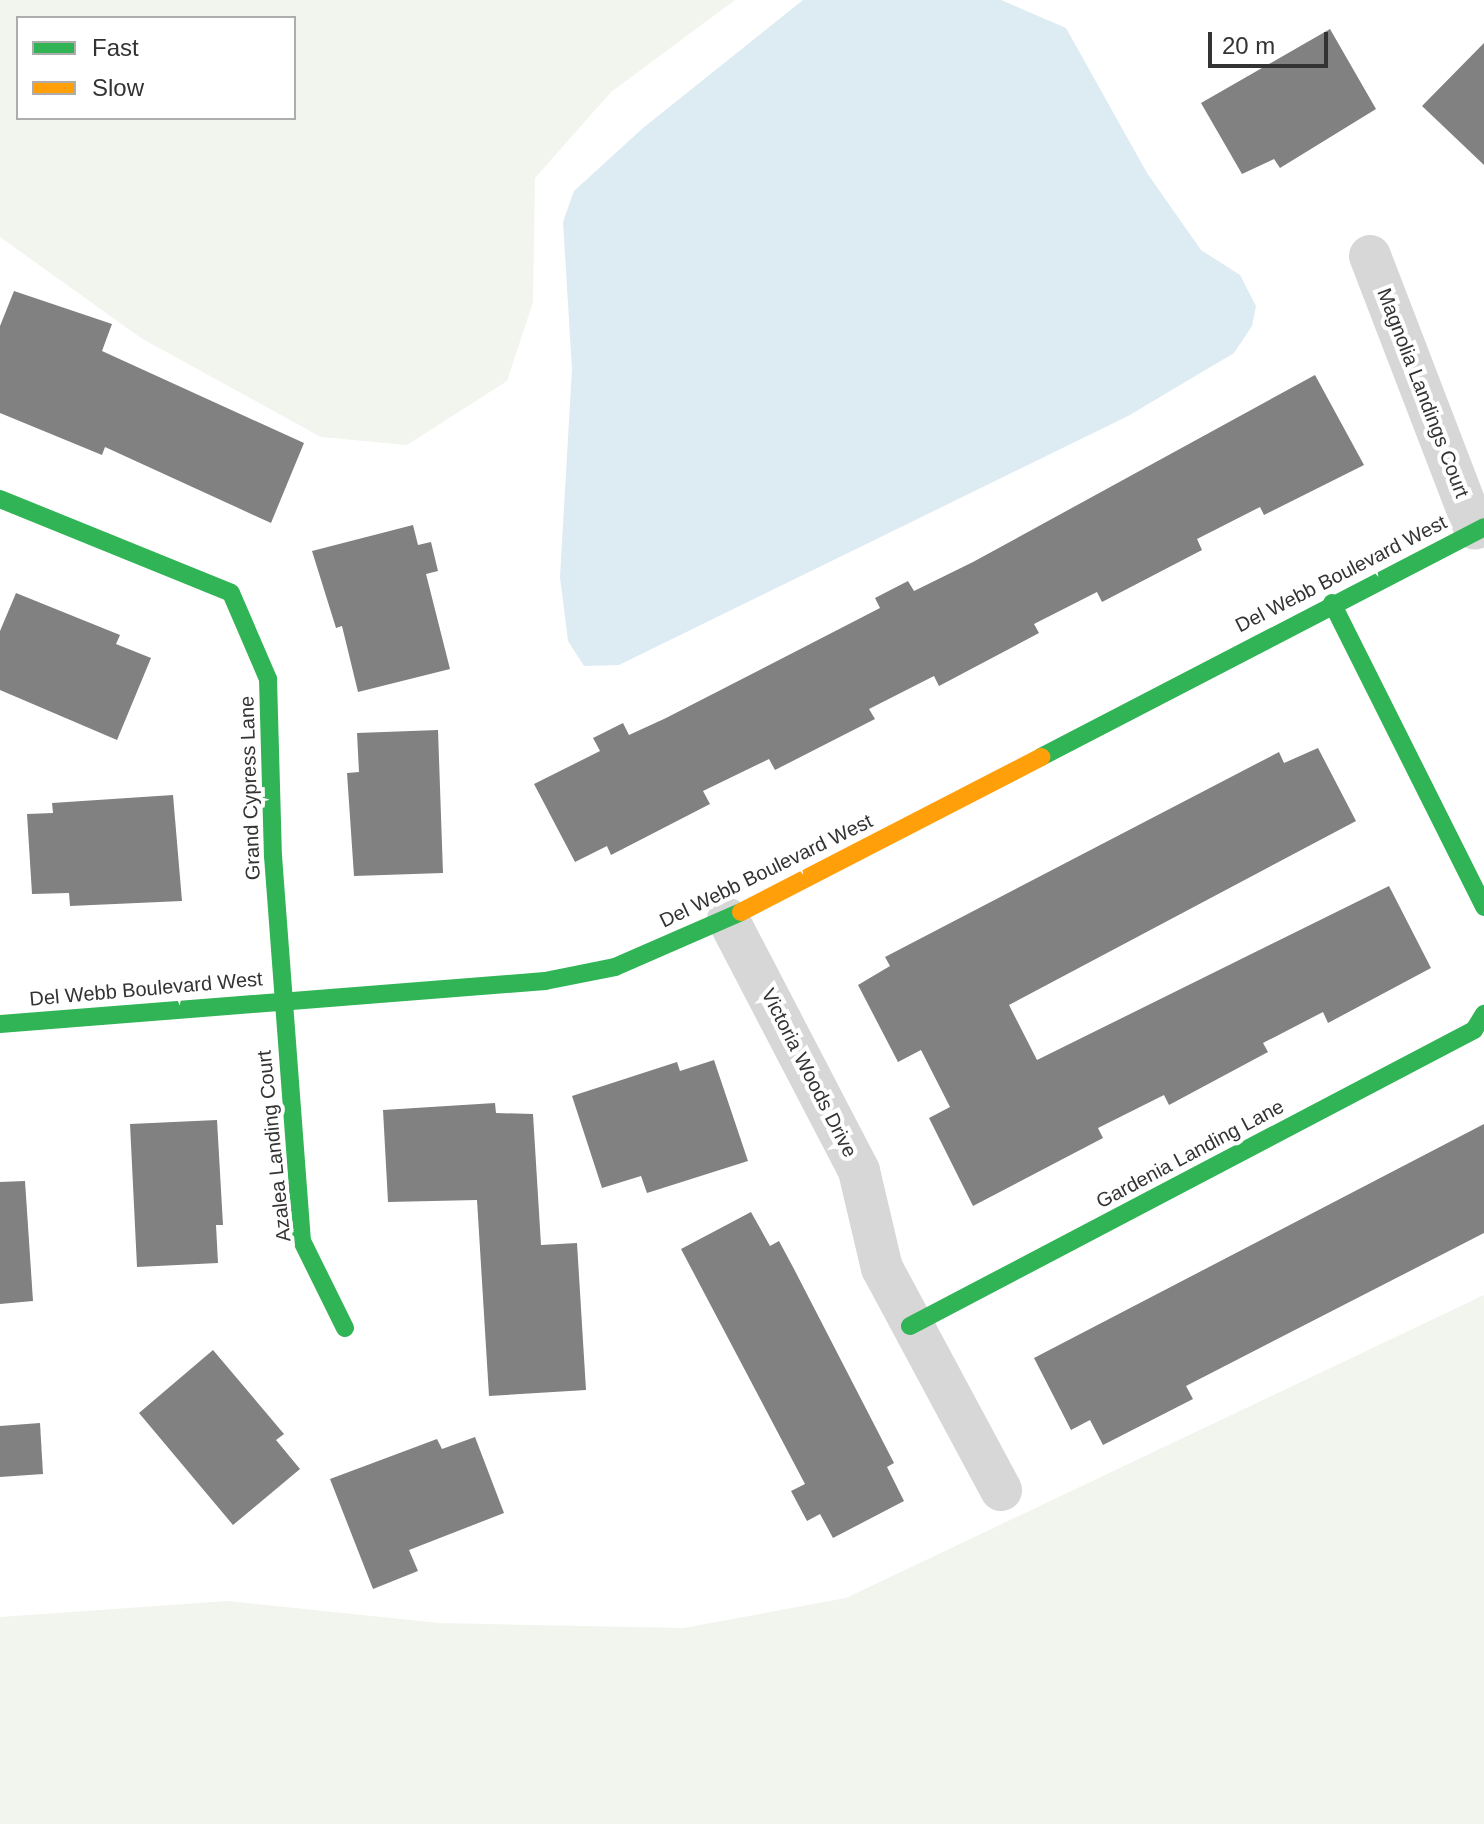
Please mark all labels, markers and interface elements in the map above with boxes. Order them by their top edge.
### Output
legend [16,16,296,120]
scale bar [1212,16,1332,66]
text: 20 m [1222,32,1275,59]
text: Fast [92,34,139,61]
text: Slow [92,74,144,101]
street label: Magnolia Landings Court [1372,285,1474,501]
street label: Del Webb Boulevard West [1231,510,1451,638]
street label: Grand Cypress Lane [235,695,265,881]
street label: Del Webb Boulevard West [656,809,876,933]
street label: Del Webb Boulevard West [28,967,264,1011]
street label: Victoria Woods Drive [756,985,862,1161]
street label: Azalea Landing Court [252,1049,296,1243]
street label: Gardenia Landing Lane [1092,1094,1288,1214]

